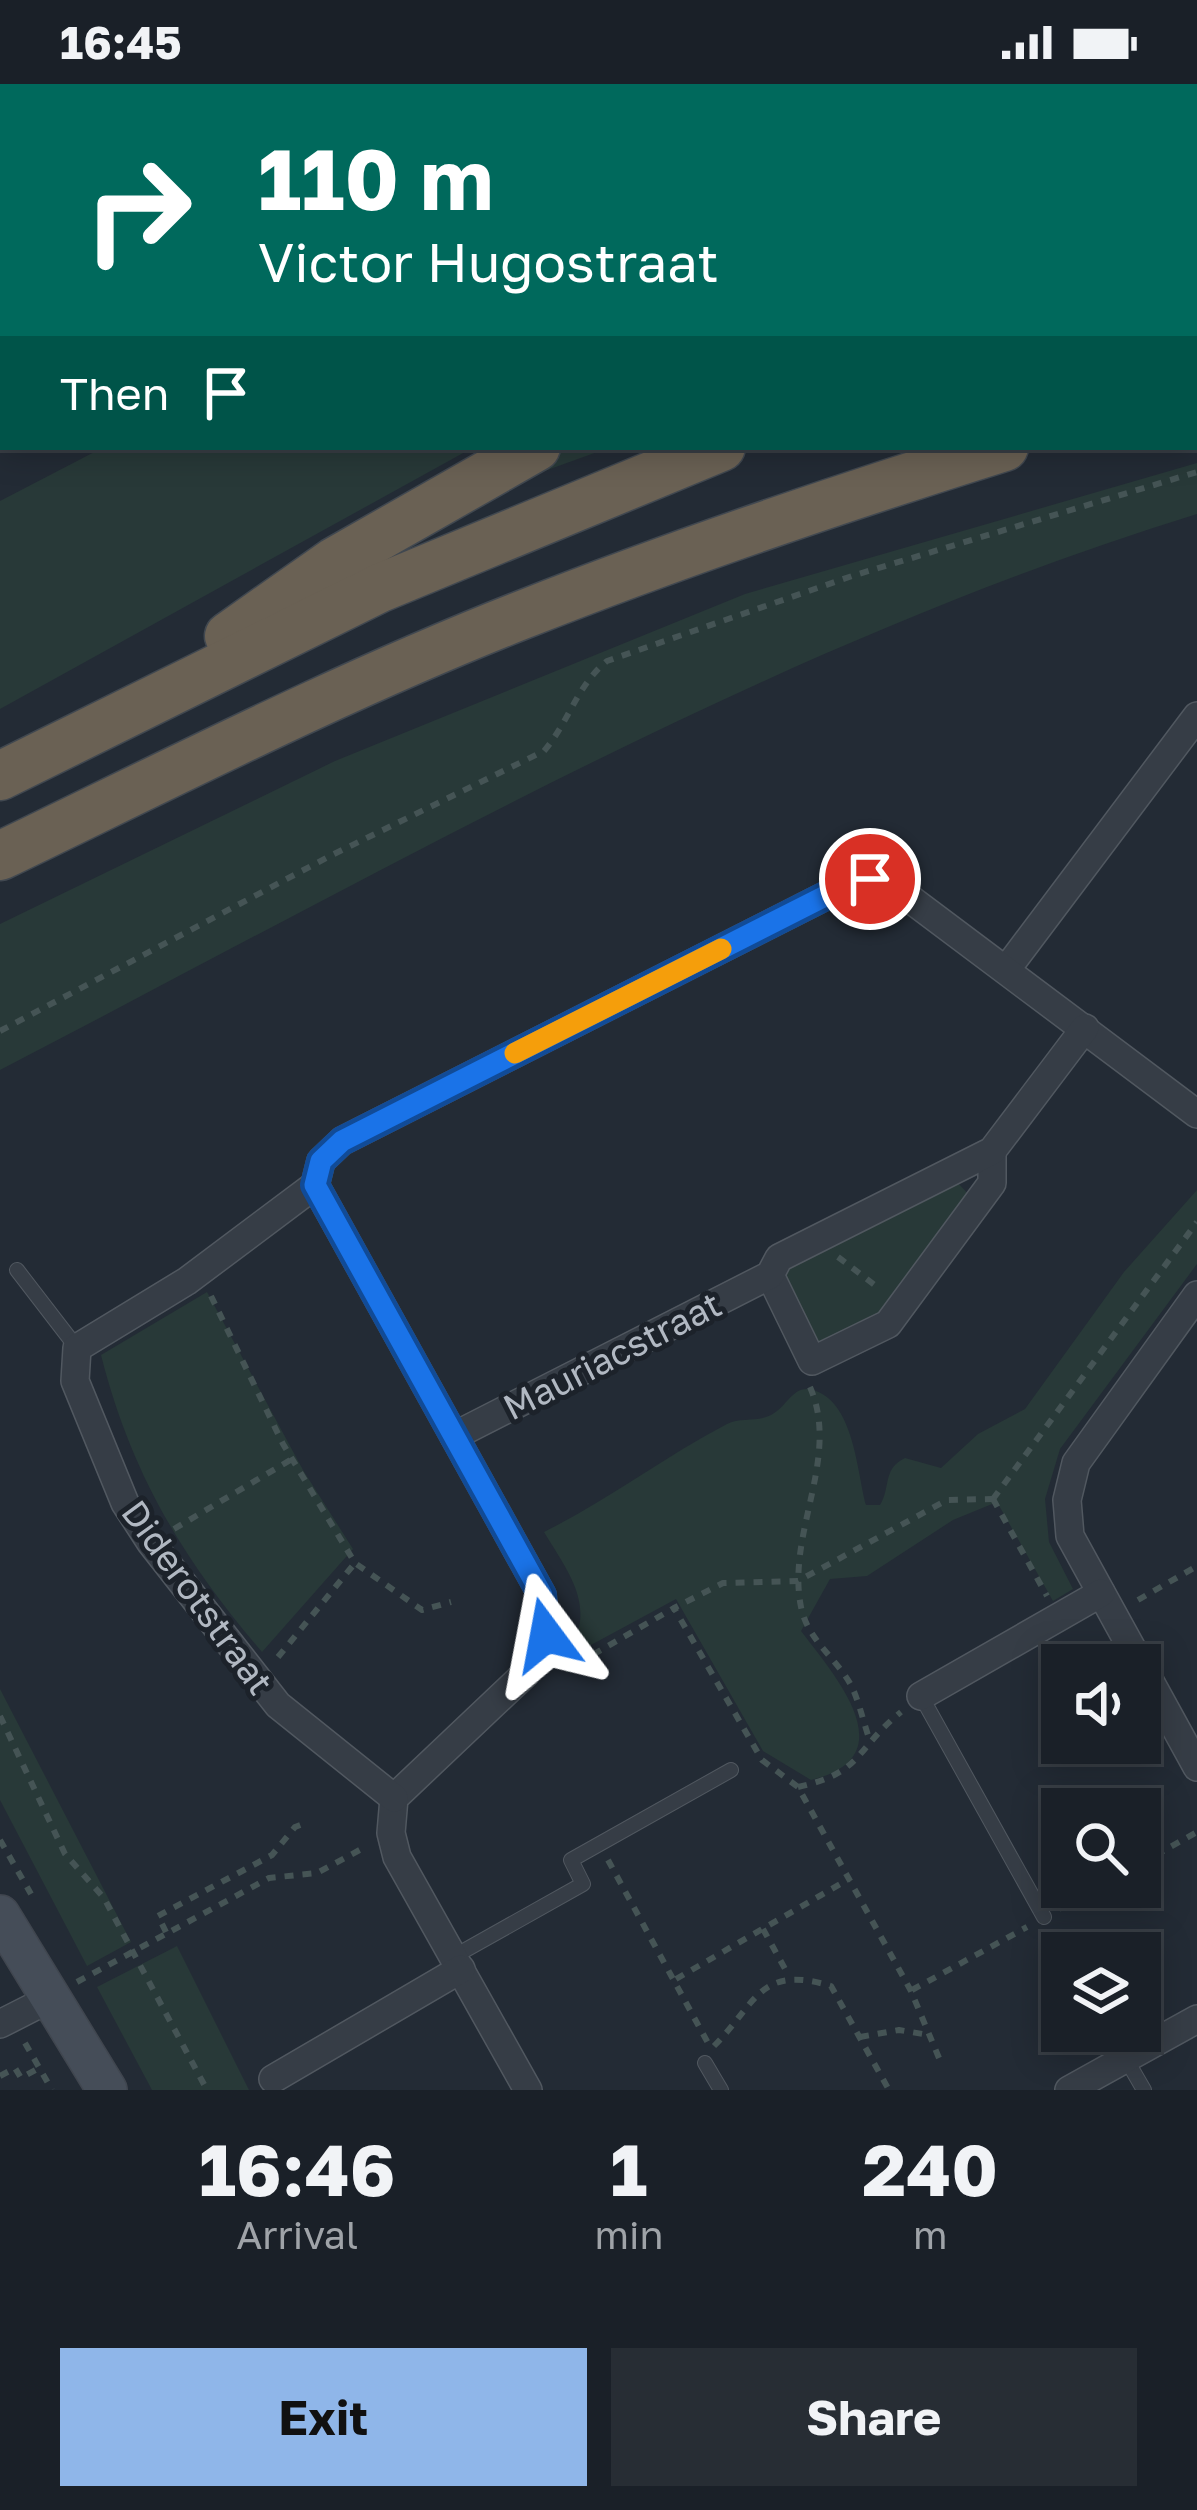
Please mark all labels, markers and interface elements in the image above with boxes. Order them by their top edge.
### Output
text: 16:45 [60,15,182,69]
text: 110 m [258,128,494,228]
icon: right [60,132,216,288]
text: Victor Hugostraat [258,229,719,294]
icon: arrive [193,360,259,426]
text: Then [60,366,169,420]
pin [819,828,921,930]
icon: arrive [837,846,903,912]
street label: Mauriacstraat [496,1282,728,1428]
street label: Diderotstraat [113,1492,283,1702]
position arrow [483,1572,609,1698]
map controls [1041,1644,1161,2052]
button: sound [1041,1644,1161,1764]
button: search [1041,1788,1161,1908]
button: layers [1041,1932,1161,2052]
text: 16:46 [199,2125,396,2212]
text: 1 [610,2125,647,2212]
text: 240 [862,2125,998,2212]
text: Arrival [236,2211,358,2258]
text: min [594,2211,663,2258]
text: m [913,2211,947,2258]
button: Exit [60,2348,587,2486]
button: Share [611,2348,1137,2486]

